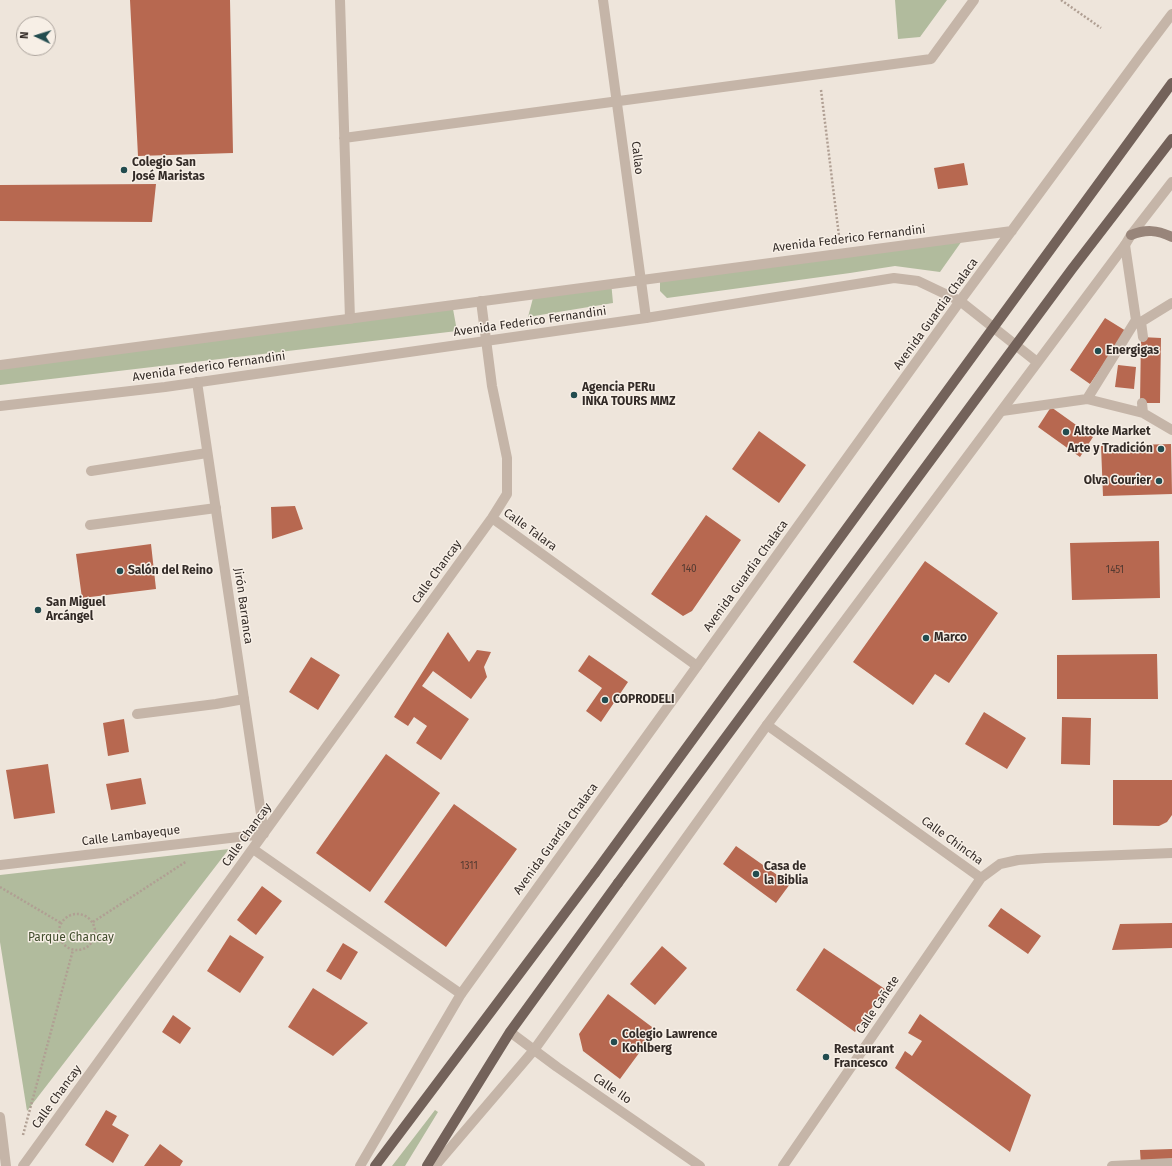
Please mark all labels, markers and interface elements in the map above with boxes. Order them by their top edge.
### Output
north arrow [16,16,56,56]
text: N [18,31,31,39]
street label: Callao [628,140,646,176]
place label: Colegio San José Maristas [132,156,205,184]
marker: Colegio San José Maristas [119,165,129,175]
street label: Avenida Federico Fernandini [772,222,926,256]
street label: Avenida Guardia Chalaca [891,255,981,373]
street label: Avenida Federico Fernandini [453,304,607,340]
place label: Energigas [1106,344,1159,358]
marker: Energigas [1093,346,1103,356]
street label: Avenida Federico Fernandini [132,349,286,385]
place label: Agencia PERu INKA TOURS MMZ [582,381,676,409]
marker: Agencia PERu INKA TOURS MMZ [569,390,579,400]
place label: Altoke Market [1074,425,1151,439]
marker: Altoke Market [1061,427,1071,437]
place label: Arte y Tradición [1067,442,1153,456]
marker: Arte y Tradición [1156,444,1166,454]
place label: Olva Courier [1084,474,1151,488]
marker: Olva Courier [1154,476,1164,486]
street label: Calle Talara [501,506,559,554]
street label: Avenida Guardia Chalaca [701,517,791,635]
street label: Calle Chancay [409,538,465,606]
house number: 140 [681,563,697,575]
place label: Salón del Reino [128,564,213,578]
house number: 1451 [1106,564,1124,576]
marker: Salón del Reino [115,566,125,576]
street label: Jirón Barranca [231,567,255,645]
place label: San Miguel Arcángel [46,596,106,624]
marker: San Miguel Arcángel [33,605,43,615]
place label: Marco [934,631,967,645]
marker: Marco [921,633,931,643]
place label: COPRODELI [613,693,674,707]
marker: COPRODELI [600,695,610,705]
street label: Avenida Guardia Chalaca [511,780,601,898]
street label: Calle Chancay [219,801,275,869]
street label: Calle Chincha [918,814,986,868]
street label: Calle Lambayeque [81,823,181,849]
house number: 1311 [460,860,478,872]
place label: Casa de la Biblia [764,860,808,888]
marker: Casa de la Biblia [751,869,761,879]
park label: Parque Chancay [28,931,114,945]
street label: Calle Cañete [853,973,903,1037]
place label: Colegio Lawrence Kohlberg [622,1028,717,1056]
marker: Colegio Lawrence Kohlberg [609,1037,619,1047]
place label: Restaurant Francesco [834,1043,894,1071]
marker: Restaurant Francesco [821,1052,831,1062]
street label: Calle Chancay [29,1063,85,1131]
street label: Calle Ilo [590,1071,634,1107]

